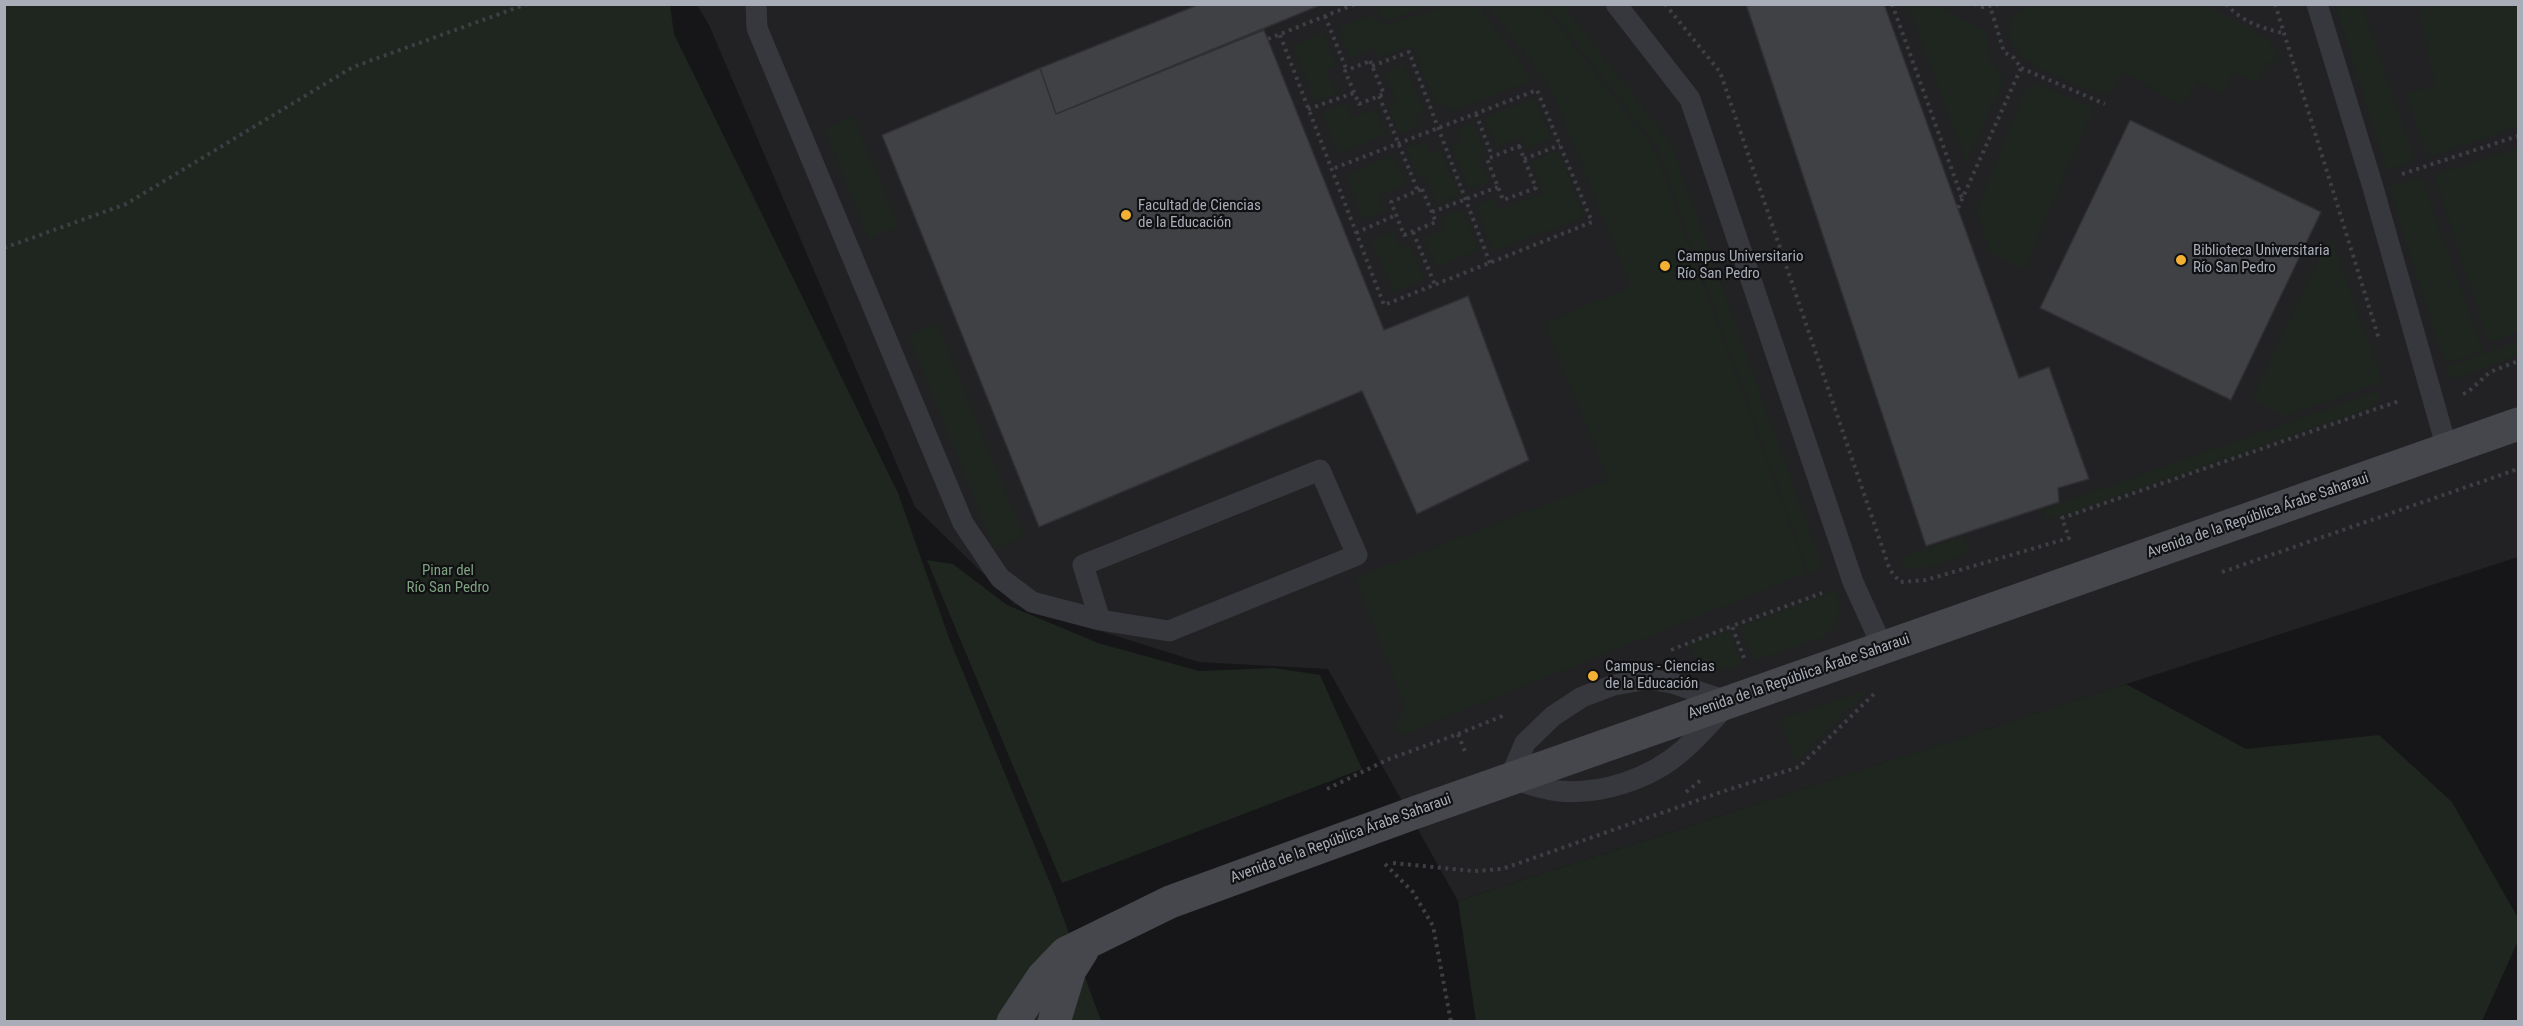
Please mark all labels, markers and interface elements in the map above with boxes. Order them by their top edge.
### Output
place label: Facultad de Ciencias de la Educación [1138,197,1261,232]
marker: Facultad de Ciencias de la Educación [1119,208,1133,222]
place label: Biblioteca Universitaria Río San Pedro [2193,242,2330,277]
place label: Campus Universitario Río San Pedro [1677,248,1803,283]
marker: Biblioteca Universitaria Río San Pedro [2174,253,2188,267]
marker: Campus Universitario Río San Pedro [1658,259,1672,273]
street label: Avenida de la República Árabe Saharaui [2145,469,2371,563]
park label: Pinar del Río San Pedro [407,562,489,597]
street label: Avenida de la República Árabe Saharaui [1686,630,1912,724]
place label: Campus - Ciencias de la Educación [1605,658,1715,693]
marker: Campus - Ciencias de la Educación [1586,669,1600,683]
street label: Avenida de la República Árabe Saharaui [1228,791,1454,887]

